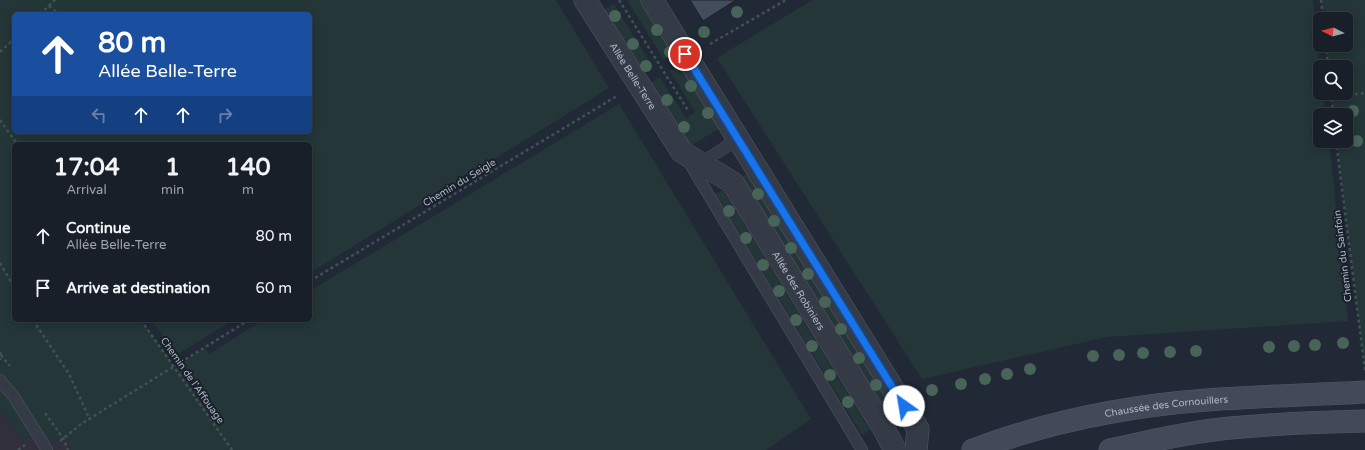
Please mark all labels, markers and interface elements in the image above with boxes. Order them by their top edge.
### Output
north arrow [1313,12,1353,52]
map controls [1313,12,1353,148]
text: 80 m [98,26,166,60]
icon: ahead [32,28,84,80]
pin [668,37,702,71]
street label: Allée Belle-Terre [607,41,659,113]
icon: arrive [674,43,696,65]
text: Allée Belle-Terre [98,60,237,82]
button: search [1313,60,1353,100]
icon: left [88,104,110,126]
icon: ahead [130,104,152,126]
icon: ahead [172,104,194,126]
icon: right [214,104,236,126]
button: layers [1313,108,1353,148]
text: 17:04 [53,153,120,182]
text: 1 [165,153,180,182]
text: 140 [225,153,271,182]
street label: Chemin du Seigle [421,156,498,209]
text: Arrival [66,182,107,198]
text: min [161,182,184,198]
text: m [242,182,254,198]
street label: Chemin du Sainfoin [1331,209,1355,303]
text: Continue [66,219,130,237]
icon: ahead [32,225,54,247]
text: 80 m [255,227,292,245]
text: Allée Belle-Terre [66,237,166,253]
street label: Allée des Robiniers [769,249,827,333]
icon: arrive [32,277,54,299]
text: Arrive at destination [66,279,210,297]
text: 60 m [255,279,292,297]
street label: Chemin de l'Affouage [158,335,227,426]
position arrow [883,385,925,427]
street label: Chaussée des Cornouillers [1104,394,1229,420]

